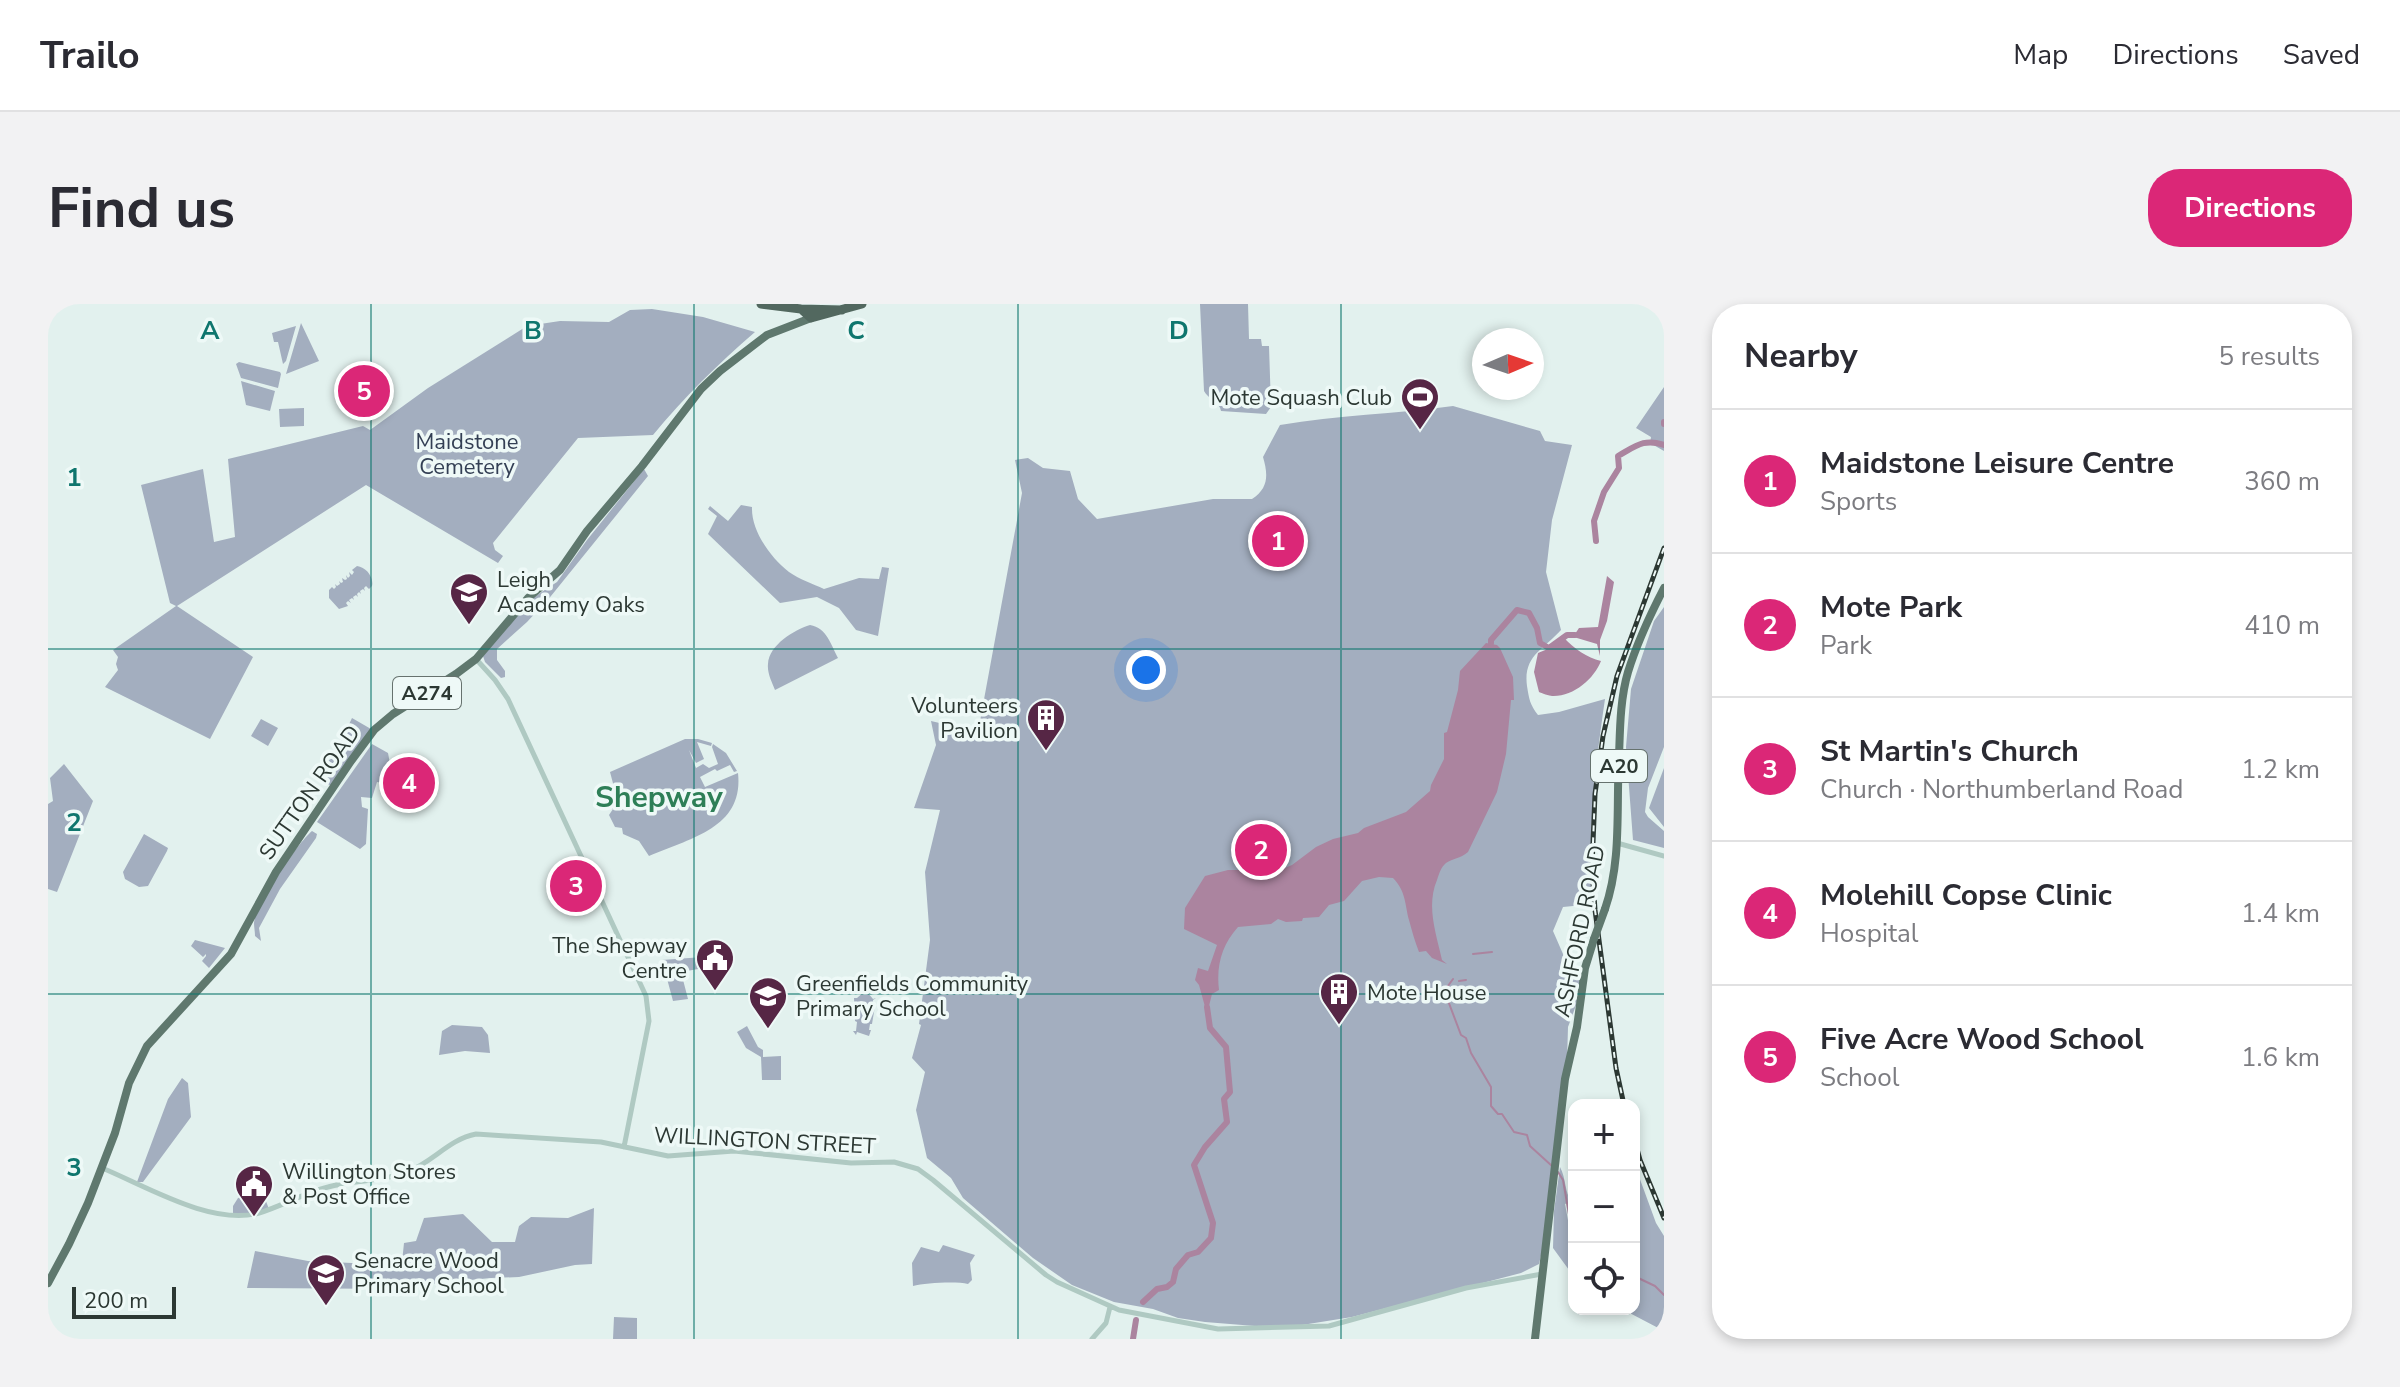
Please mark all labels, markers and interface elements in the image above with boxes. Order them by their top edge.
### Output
text: Trailo [40,30,140,81]
text: Map [2013,36,2068,74]
text: Directions [2112,36,2239,74]
text: Saved [2283,36,2360,74]
button: Directions [2148,169,2352,247]
text: Find us [48,170,235,247]
text: A [200,313,220,348]
text: B [524,313,542,348]
text: C [847,313,865,348]
text: D [1169,313,1189,348]
north arrow [1472,328,1544,400]
text: Nearby [1744,333,1858,379]
text: 5 results [2219,339,2320,374]
pin: 5 [338,361,390,421]
sports icon: Mote Squash Club [1399,376,1441,431]
place label: Mote Squash Club [1211,383,1392,413]
park label: Maidstone Cemetery [416,427,518,482]
text: Maidstone Leisure Centre [1820,443,2174,484]
text: 1 [66,460,82,495]
text: 1 [1762,464,1778,499]
text: 360 m [2244,464,2320,499]
text: Sports [1820,484,1897,519]
pin: 1 [1252,511,1304,571]
place label: Leigh Academy Oaks [497,565,645,620]
school or university icon: Leigh Academy Oaks [448,571,490,626]
text: Mote Park [1820,587,1962,628]
text: 2 [1762,608,1778,643]
text: 410 m [2244,608,2320,643]
text: Park [1820,628,1872,663]
your location [1126,650,1166,690]
road number: A274 [393,677,461,709]
place label: Volunteers Pavilion [910,691,1018,746]
building icon: Volunteers Pavilion [1025,697,1067,752]
street label: SUTTON ROAD [252,719,367,866]
text: St Martin's Church [1820,731,2079,772]
road number: A20 [1591,750,1647,782]
text: 3 [1762,752,1778,787]
text: 1.2 km [2241,752,2320,787]
pin: 4 [383,753,435,813]
text: Church · Northumberland Road [1820,772,2183,807]
district label: Shepway [595,777,723,818]
text: 2 [66,805,82,840]
pin: 2 [1235,820,1287,880]
street label: ASHFORD ROAD [1547,842,1613,1020]
pin: 3 [550,856,602,916]
text: Molehill Copse Clinic [1820,875,2112,916]
text: 4 [1762,896,1778,931]
text: 1.4 km [2241,896,2320,931]
text: Hospital [1820,916,1919,951]
place label: The Shepway Centre [552,931,688,986]
public building icon: The Shepway Centre [694,937,736,992]
place label: Greenfields Community Primary School [796,969,1029,1024]
building icon: Mote House [1318,971,1360,1026]
school or university icon: Greenfields Community Primary School [747,975,789,1030]
place label: Mote House [1367,978,1486,1008]
text: Five Acre Wood School [1820,1019,2144,1060]
text: 5 [1762,1040,1778,1075]
text: 1.6 km [2241,1040,2320,1075]
text: School [1820,1060,1899,1095]
map controls [1568,1099,1640,1315]
button: + [1568,1099,1640,1171]
street label: WILLINGTON STREET [653,1120,877,1162]
text: 3 [66,1150,82,1185]
place label: Willington Stores & Post Office [282,1157,456,1212]
public building icon: Willington Stores & Post Office [233,1163,275,1218]
button: − [1568,1171,1640,1243]
button: locate [1568,1243,1640,1315]
place label: Senacre Wood Primary School [354,1246,504,1301]
school or university icon: Senacre Wood Primary School [305,1252,347,1307]
scale bar [72,1283,176,1319]
text: 200 m [84,1286,148,1316]

